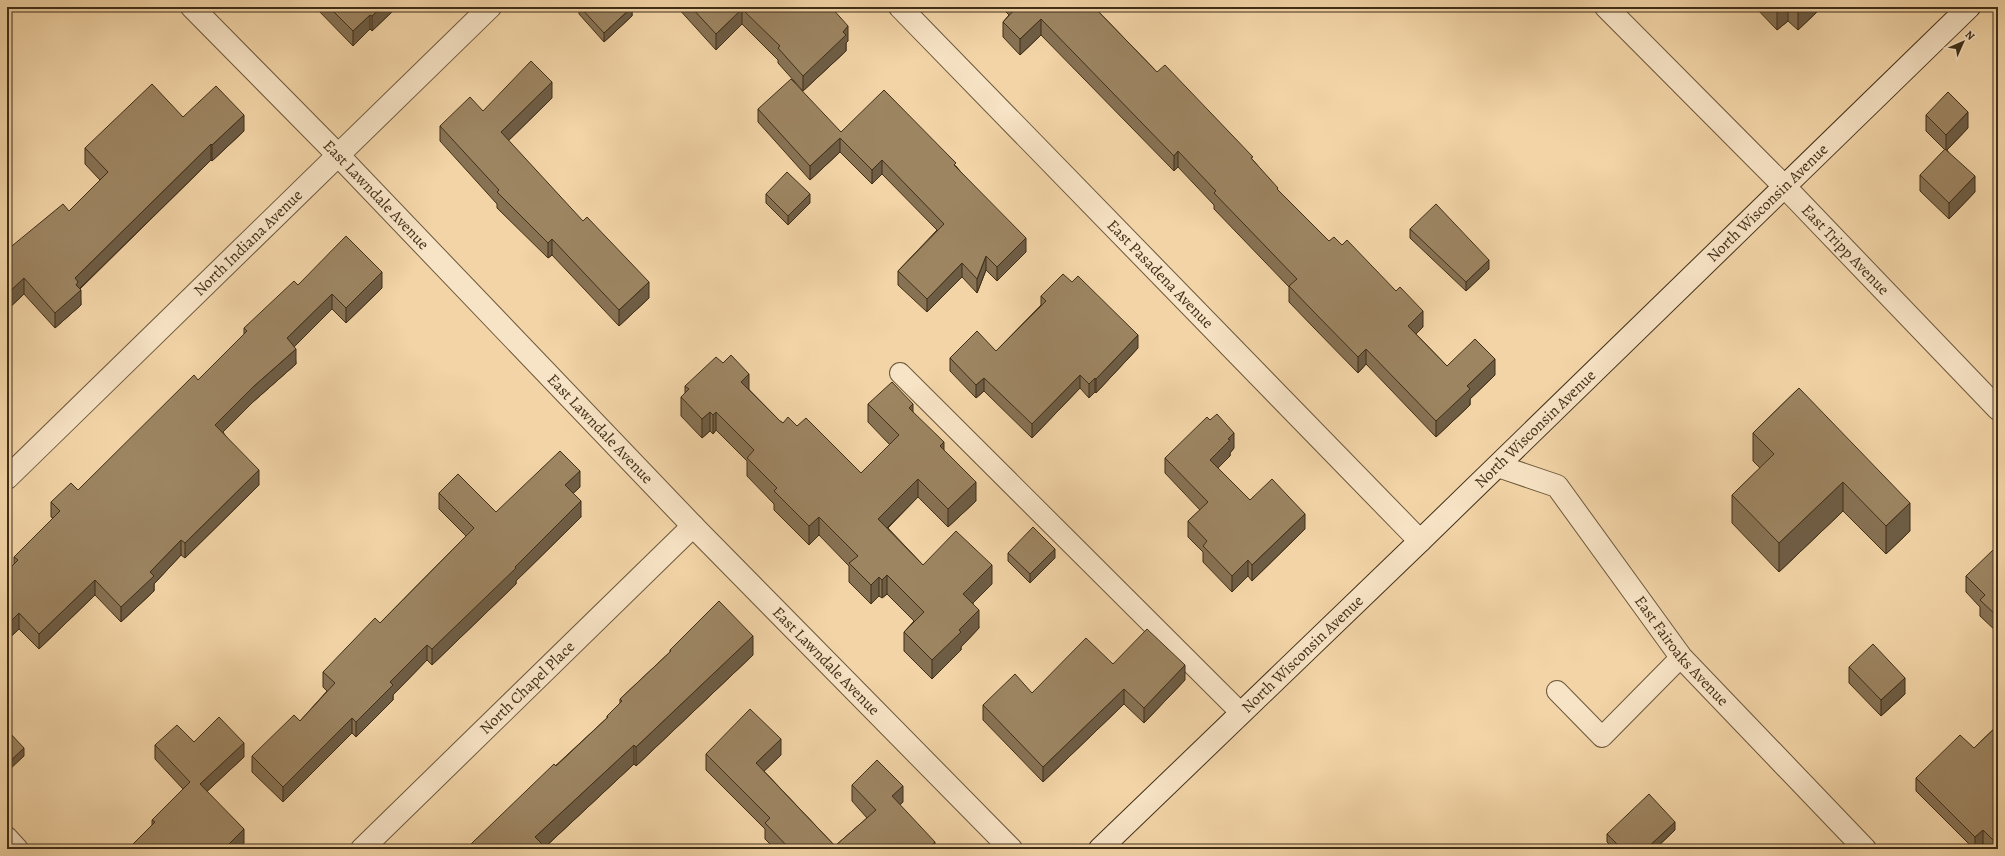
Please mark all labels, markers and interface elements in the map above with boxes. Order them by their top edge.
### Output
north arrow [1943,22,1983,62]
text: N [1962,27,1978,43]
street label: East Lawndale Avenue [318,135,434,255]
street label: North Wisconsin Avenue [1702,139,1833,267]
street label: North Indiana Avenue [189,184,308,301]
street label: East Tripp Avenue [1796,200,1894,300]
street label: East Pasadena Avenue [1102,215,1218,334]
street label: North Wisconsin Avenue [1470,365,1601,493]
street label: East Lawndale Avenue [542,369,658,489]
street label: North Wisconsin Avenue [1237,590,1368,718]
street label: East Fairoaks Avenue [1629,591,1733,711]
street label: East Lawndale Avenue [767,602,885,720]
street label: North Chapel Place [475,636,580,739]

